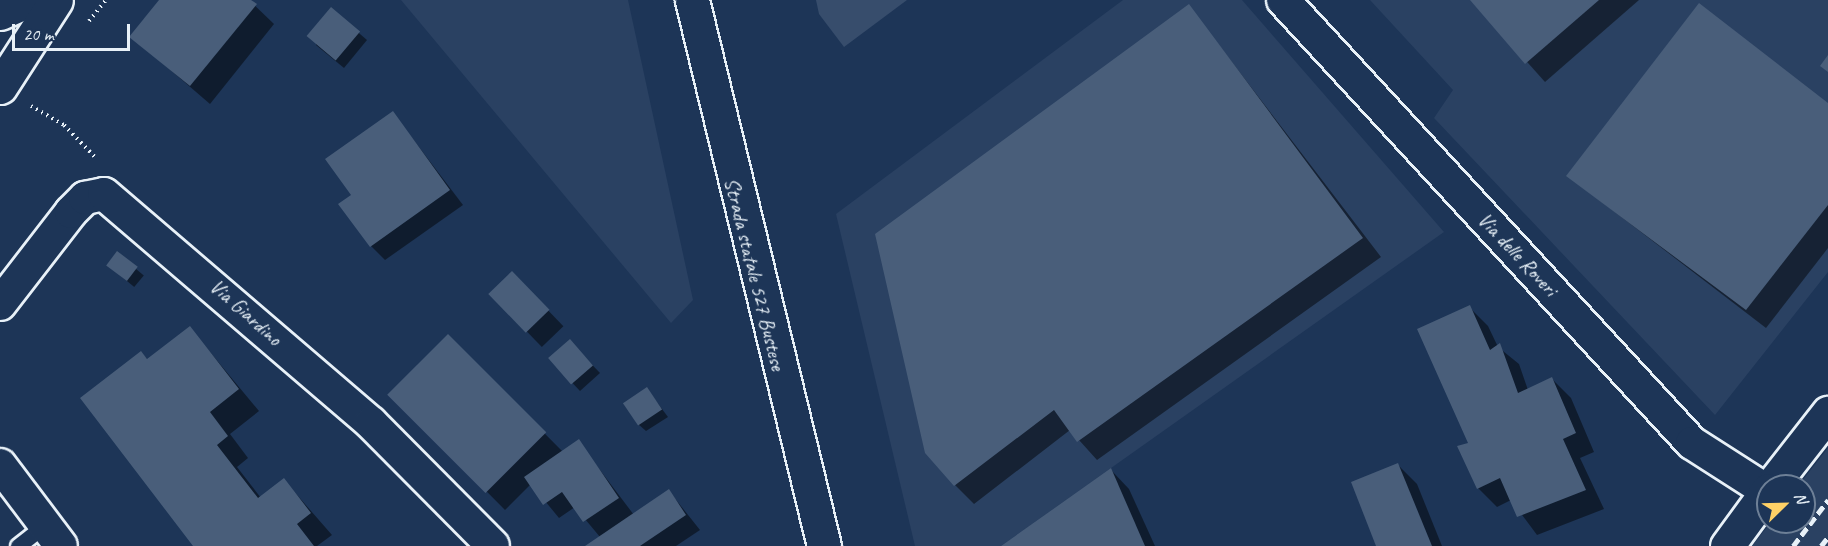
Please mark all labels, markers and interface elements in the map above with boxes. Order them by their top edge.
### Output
scale bar [15,12,134,50]
text: 20 m [23,23,54,45]
street label: Strada statale 527 Bustese [719,175,791,373]
street label: Via delle Roveri [1473,207,1563,301]
street label: Via Giardino [205,273,287,351]
north arrow [1756,474,1816,534]
text: N [1790,489,1812,506]

